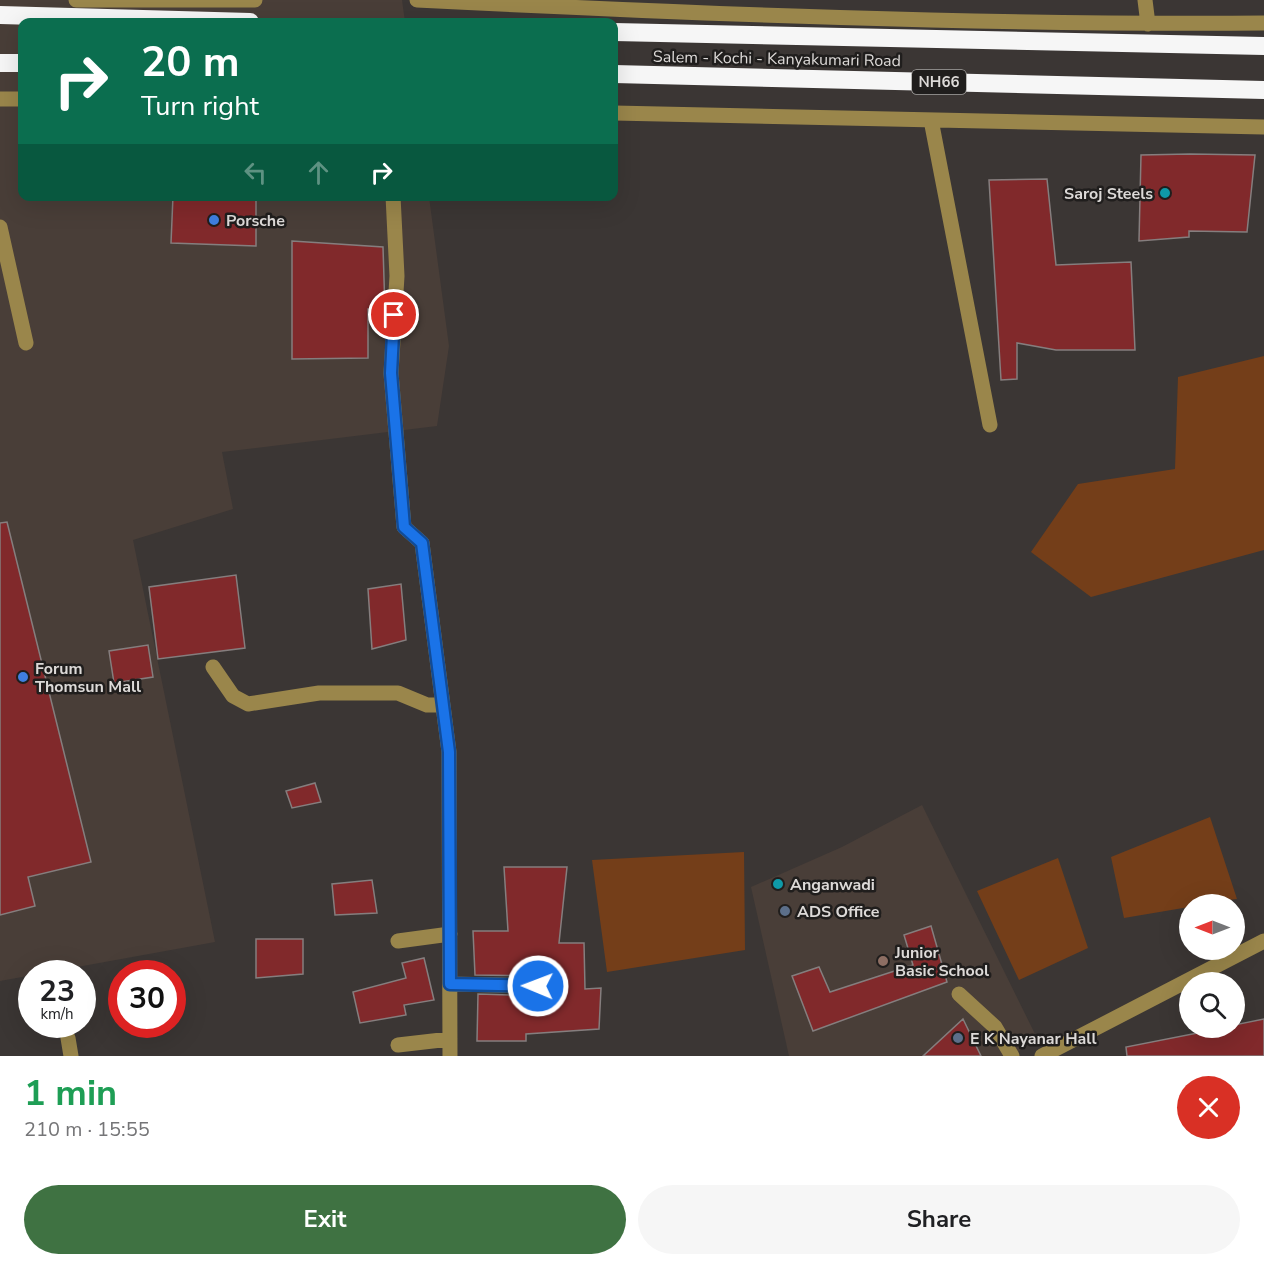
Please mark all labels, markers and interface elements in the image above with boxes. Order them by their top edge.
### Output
text: 20 m [141,34,240,91]
icon: right [42,42,120,120]
street label: Salem - Kochi - Kanyakumari Road [653,46,901,72]
road number: NH66 [912,70,966,94]
text: Turn right [141,88,259,125]
icon: left [239,156,272,189]
icon: ahead [302,156,335,189]
icon: right [365,156,398,189]
place label: Saroj Steels [1064,183,1153,205]
marker: Saroj Steels [1158,186,1172,200]
place label: Porsche [226,210,285,232]
marker: Porsche [207,213,221,227]
pin [368,289,419,340]
icon: arrive [377,298,410,331]
place label: Forum Thomsun Mall [35,658,141,698]
marker: Forum Thomsun Mall [16,670,30,684]
place label: Anganwadi [790,874,875,896]
marker: Anganwadi [771,877,785,891]
north arrow [1179,894,1245,960]
map controls [1179,894,1245,1038]
place label: ADS Office [797,901,880,923]
marker: ADS Office [778,904,792,918]
place label: Junior Basic School [894,942,989,982]
position arrow [506,954,570,1018]
marker: Junior Basic School [876,954,890,968]
speed limit sign: 30 [108,960,186,1038]
text: 23 [39,971,75,1012]
button: search [1179,972,1245,1038]
text: km/h [40,1004,74,1024]
place label: E K Nayanar Hall [970,1028,1097,1050]
marker: E K Nayanar Hall [951,1031,965,1045]
text: 1 min [24,1069,117,1118]
button: close [1177,1076,1240,1139]
text: 210 m · 15:55 [24,1116,150,1143]
button: Exit [24,1185,626,1254]
button: Share [638,1185,1240,1254]

